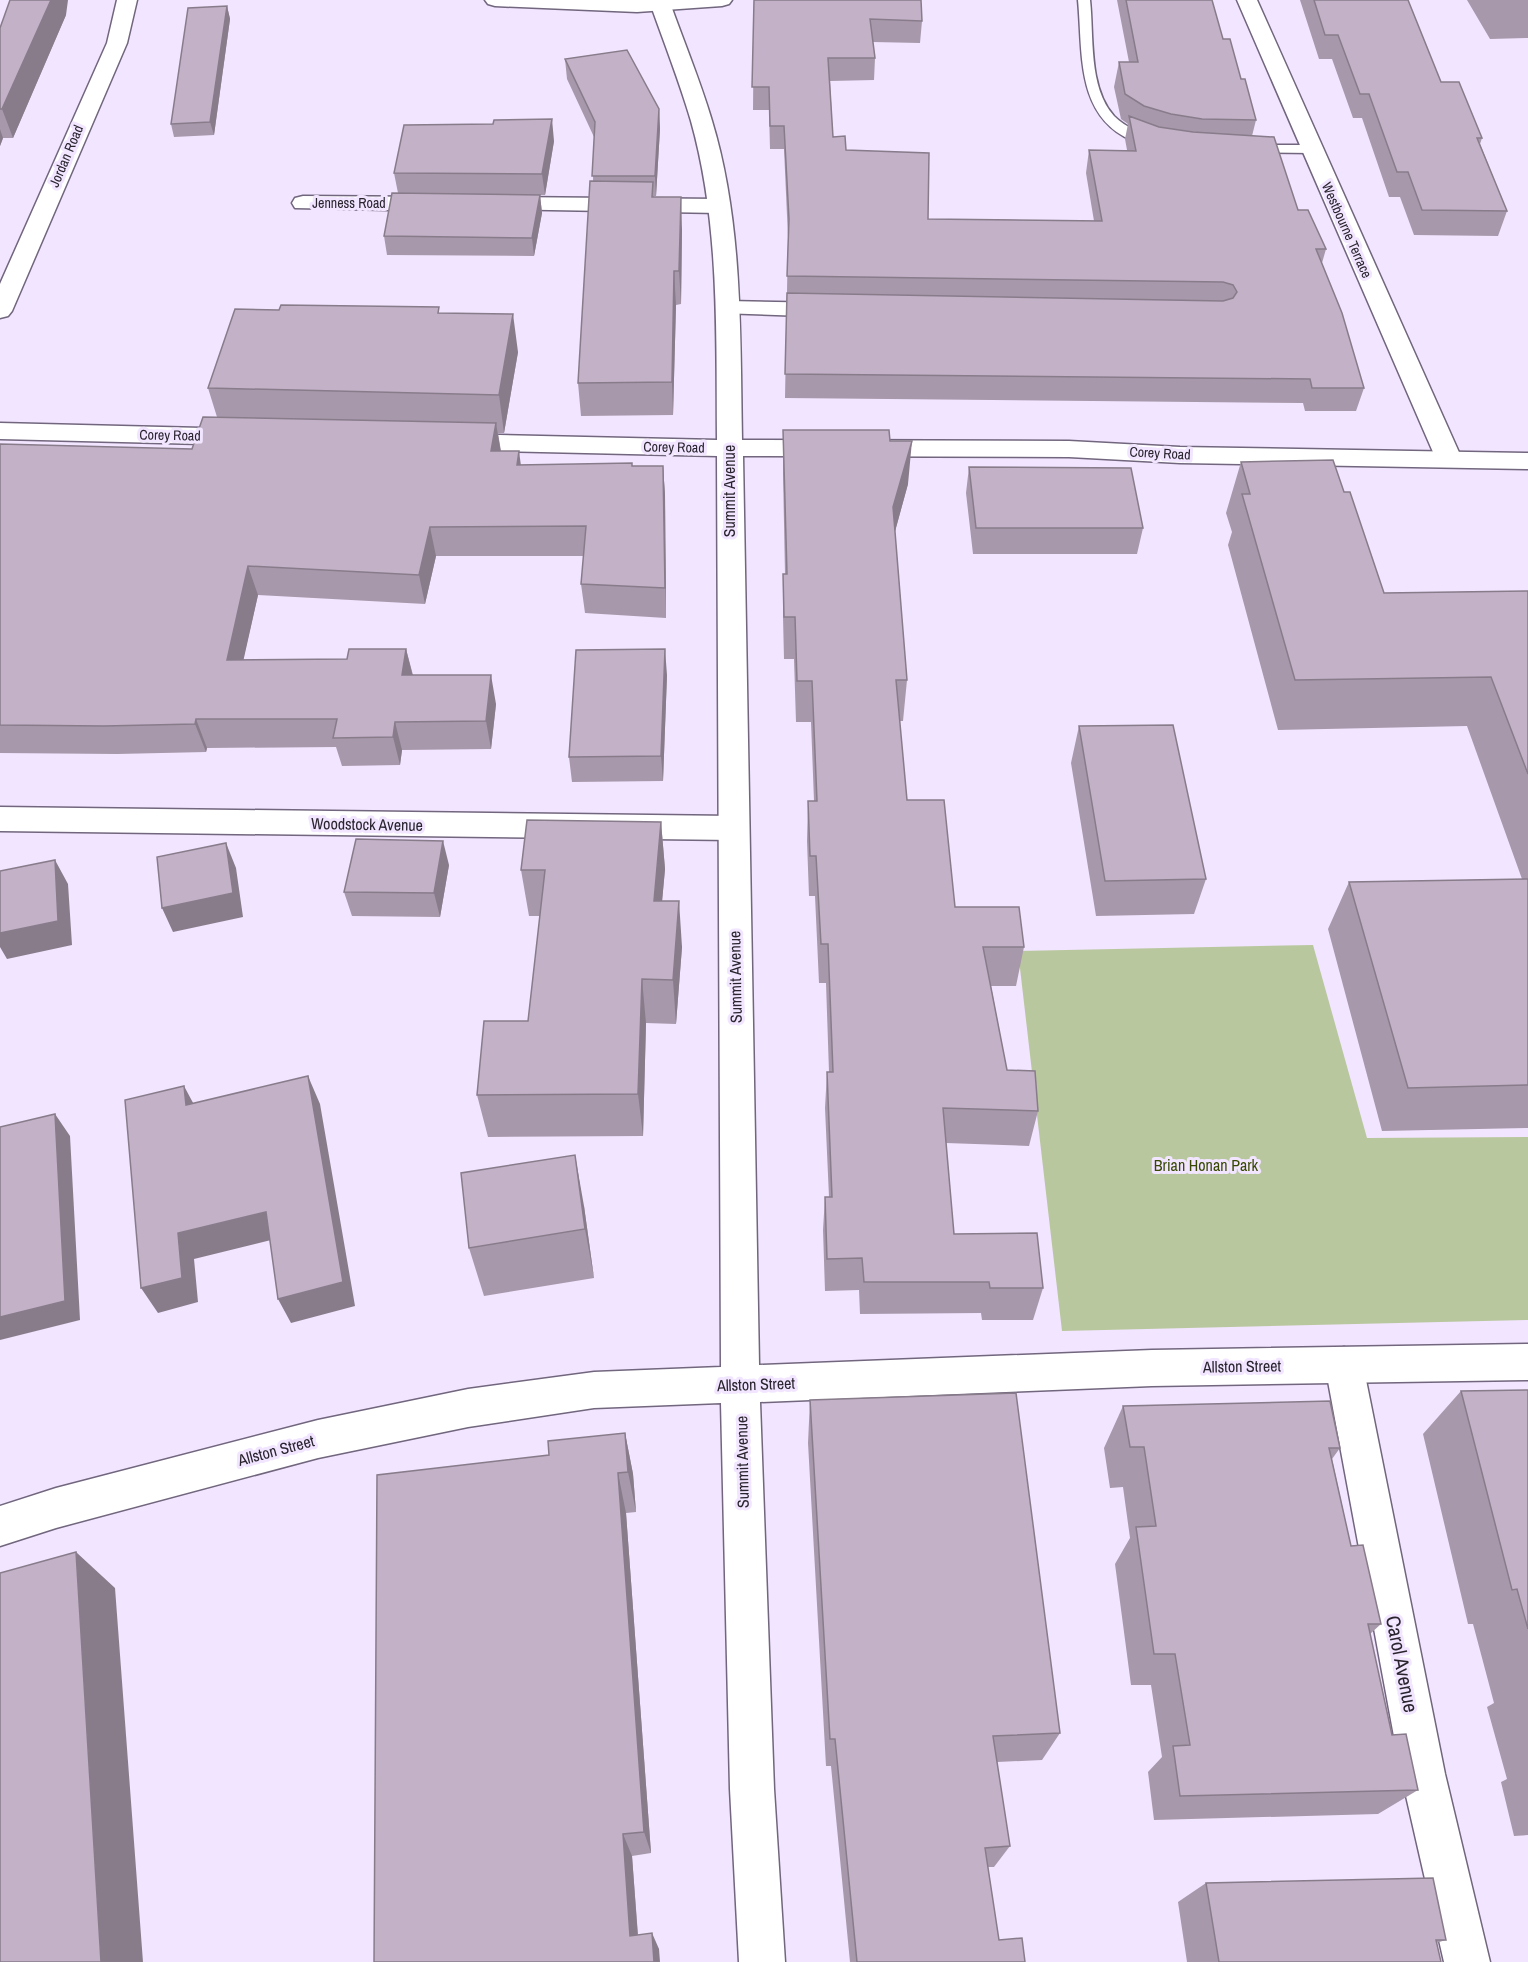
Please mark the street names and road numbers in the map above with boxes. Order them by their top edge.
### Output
street label: Jordan Road [45,122,87,190]
street label: Westbourne Terrace [1318,179,1376,281]
street label: Jenness Road [312,194,386,212]
street label: Corey Road [139,425,201,445]
street label: Corey Road [643,437,705,457]
street label: Corey Road [1129,442,1191,464]
street label: Summit Avenue [718,445,740,537]
street label: Woodstock Avenue [311,812,423,836]
street label: Summit Avenue [723,931,747,1023]
street label: Allston Street [1202,1354,1282,1378]
street label: Allston Street [716,1372,796,1396]
street label: Summit Avenue [730,1416,754,1508]
street label: Allston Street [234,1429,317,1471]
street label: Carol Avenue [1380,1613,1425,1715]

